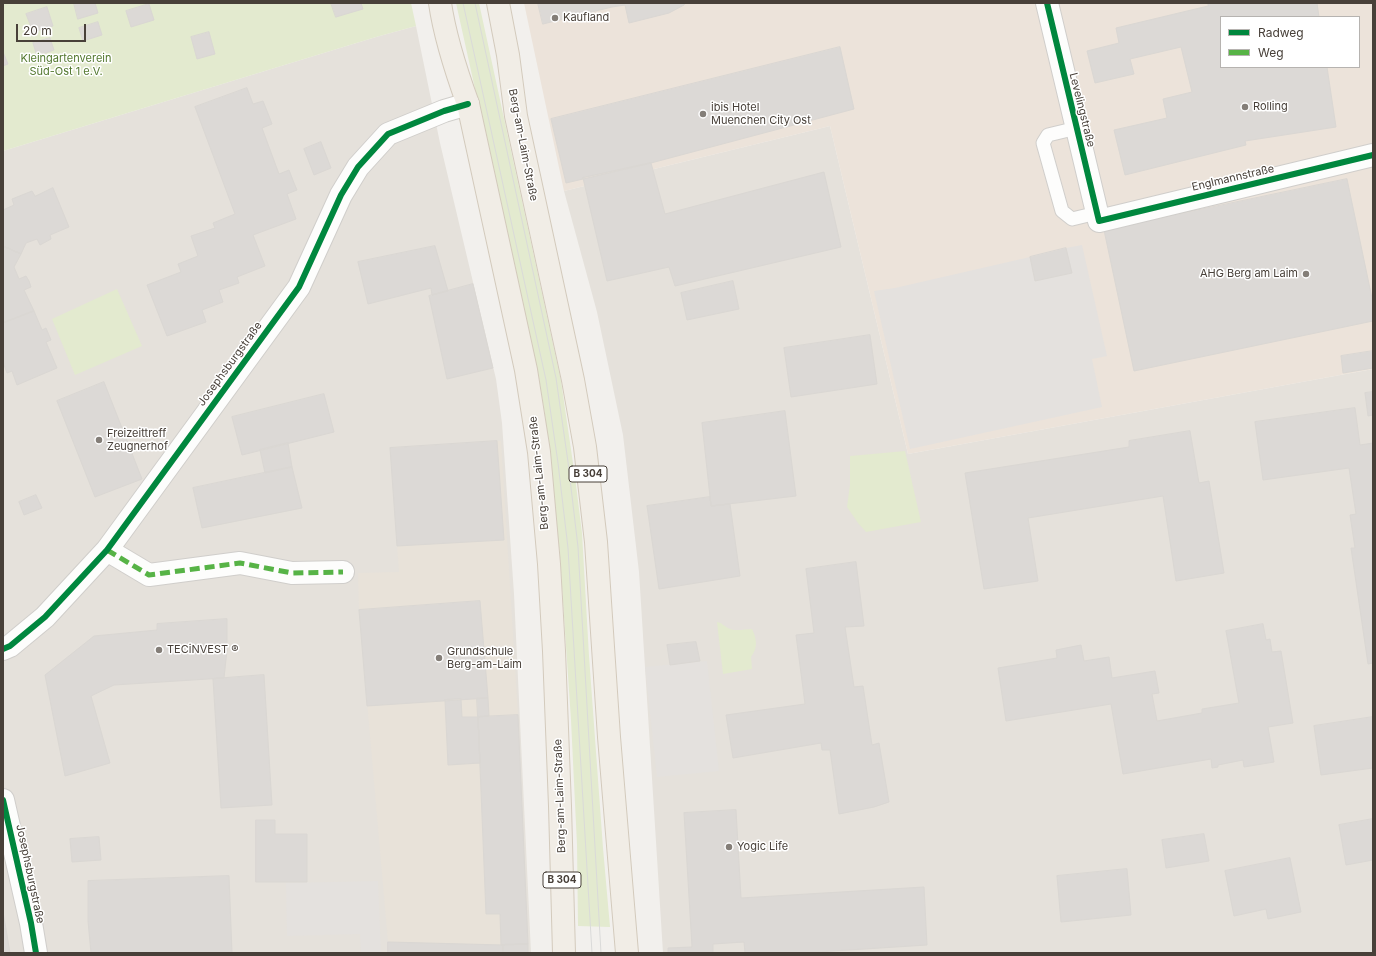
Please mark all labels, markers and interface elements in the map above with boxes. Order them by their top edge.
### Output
place label: Kaufland [563,11,609,25]
marker: Kaufland [550,13,560,23]
scale bar [18,16,88,42]
legend [1220,16,1360,68]
text: 20 m [23,23,52,38]
text: Radweg [1258,25,1304,40]
text: Weg [1258,45,1284,60]
park label: Kleingartenverein Süd-Ost 1 e.V. [20,52,112,78]
street label: Levelingstraße [1066,71,1098,149]
street label: Berg-am-Laim-Straße [506,88,540,202]
place label: Rolling [1253,100,1288,114]
place label: ibis Hotel Muenchen City Ost [711,101,811,127]
marker: Rolling [1240,102,1250,112]
marker: ibis Hotel Muenchen City Ost [698,109,708,119]
street label: Englmannstraße [1190,162,1276,194]
place label: AHG Berg am Laim [1200,267,1298,281]
marker: AHG Berg am Laim [1301,269,1311,279]
street label: Josephsburgstraße [195,319,265,409]
street label: Berg-am-Laim-Straße [526,416,552,530]
place label: Freizeittreff Zeugnerhof [107,427,168,453]
marker: Freizeittreff Zeugnerhof [94,435,104,445]
road number: B 304 [569,466,607,482]
place label: TECiNVEST ® [167,643,239,657]
marker: TECiNVEST ® [154,645,164,655]
place label: Grundschule Berg-am-Laim [447,645,522,671]
marker: Grundschule Berg-am-Laim [434,653,444,663]
street label: Berg-am-Laim-Straße [551,739,569,853]
street label: Josephsburgstraße [13,823,47,925]
place label: Yogic Life [737,840,788,854]
marker: Yogic Life [724,842,734,852]
road number: B 304 [543,872,581,888]

